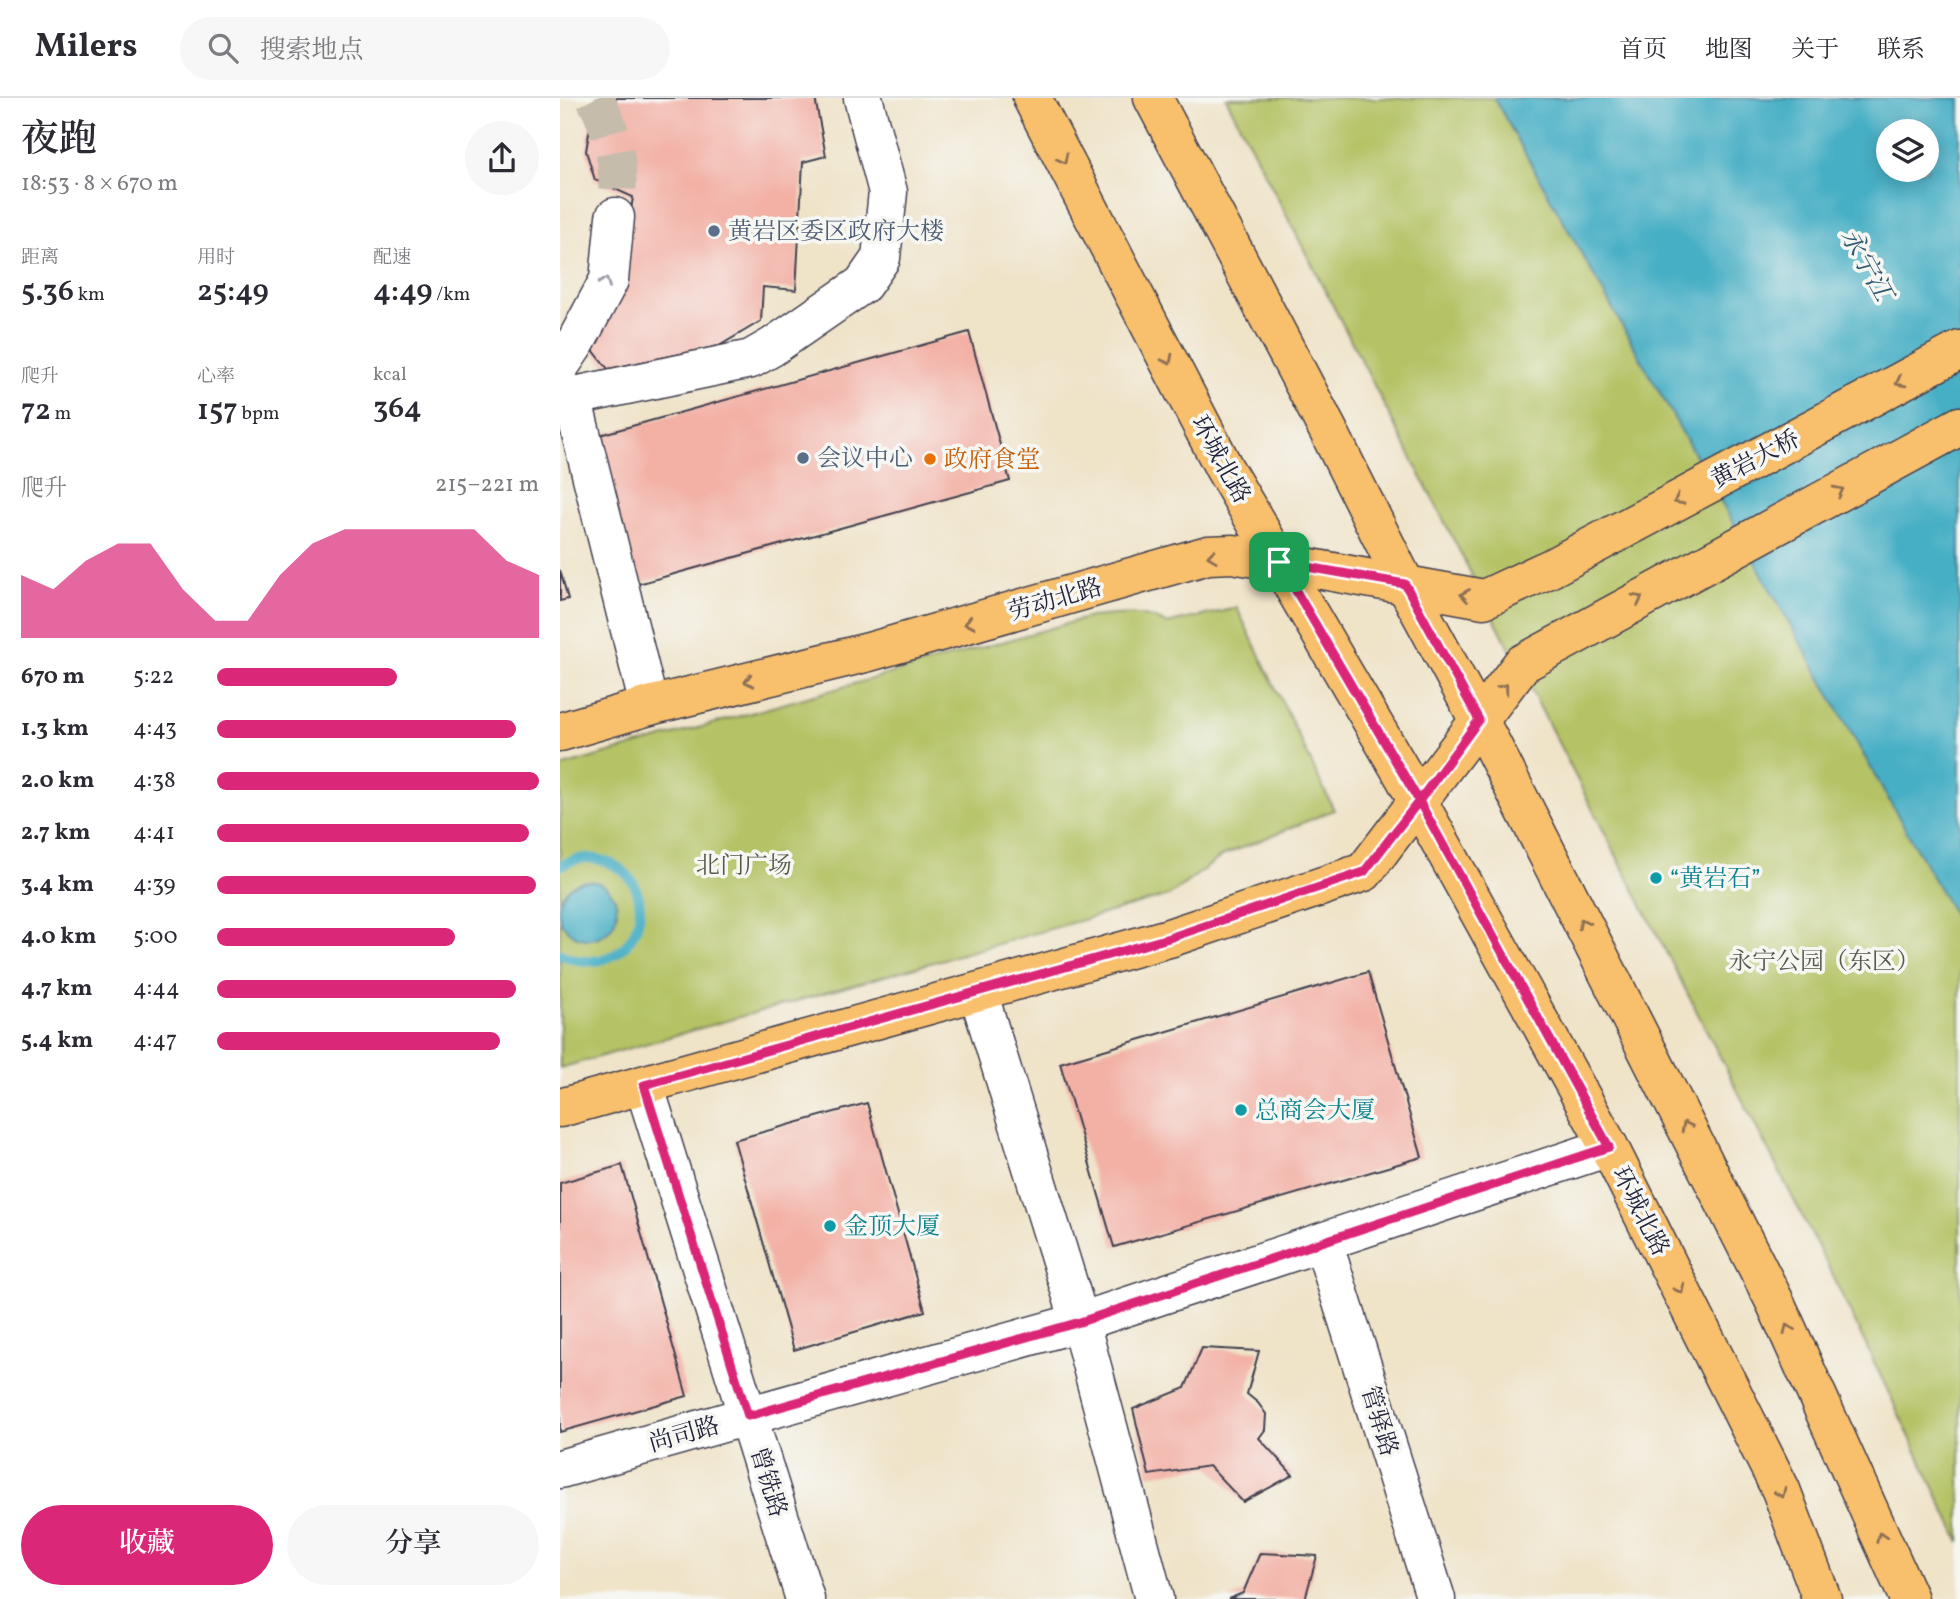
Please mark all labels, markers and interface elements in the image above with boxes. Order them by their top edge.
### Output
search box [180,17,670,80]
text: Milers [35,25,138,71]
icon: search [204,29,242,67]
text: 搜索地点 [260,33,364,69]
text: 首页 [1619,34,1667,68]
text: 地图 [1705,34,1753,68]
text: 关于 [1791,34,1839,68]
text: 联系 [1877,34,1925,68]
text: 夜跑 [21,115,97,168]
map controls [1876,119,1939,182]
button: layers [1876,119,1939,182]
button: share [465,121,539,195]
one-way arrow [1055,151,1069,164]
text: 18:53 · 8 × 670 m [21,168,178,200]
place label: 黄岩区委区政府大楼 [728,216,944,250]
water label: 永宁江 [1831,222,1902,311]
marker: 黄岩区委区政府大楼 [706,223,722,239]
text: 距离 [21,245,59,271]
text: 用时 [197,245,235,271]
text: 配速 [373,245,411,271]
text: 5.36 [21,271,74,313]
text: 25:49 [197,271,269,313]
text: 4:49 [373,271,433,313]
one-way arrow [597,277,611,289]
text: km [74,282,105,308]
text: /km [433,282,470,308]
one-way arrow [1160,353,1174,366]
text: kcal [373,362,407,388]
text: 爬升 [21,364,59,390]
text: 心率 [197,364,235,390]
one-way arrow [1895,373,1907,387]
text: 364 [373,388,422,430]
text: 72 [21,390,51,432]
text: 157 [197,390,238,432]
text: m [51,401,71,427]
text: bpm [238,401,280,427]
street label: 环城北路 [1181,410,1257,510]
street label: 黄岩大桥 [1706,423,1806,498]
place label: 会议中心 [817,443,913,477]
place label: 政府食堂 [944,444,1040,478]
marker: 会议中心 [795,450,811,466]
marker: 政府食堂 [922,451,938,467]
text: 215–221 m [435,469,539,501]
text: 爬升 [21,473,67,505]
one-way arrow [1831,486,1844,499]
one-way arrow [1672,492,1685,506]
pin [1249,532,1309,592]
icon: arrive [1260,543,1298,581]
one-way arrow [1206,548,1218,563]
street label: 劳动北路 [1005,571,1106,630]
one-way arrow [1459,588,1471,603]
one-way arrow [1631,594,1644,607]
one-way arrow [964,615,976,630]
text: 670 m [21,661,85,693]
text: 5:22 [133,661,174,693]
one-way arrow [744,673,756,688]
one-way arrow [1495,683,1508,696]
text: 1.3 km [21,713,89,745]
text: 4:43 [133,713,177,745]
text: 2.0 km [21,765,94,797]
text: 4:38 [133,765,176,797]
text: 2.7 km [21,817,91,849]
text: 4:41 [133,817,175,849]
park label: 北门广场 [696,850,792,884]
place label: “黄岩石” [1670,863,1761,897]
text: 3.4 km [21,869,94,901]
text: 4:39 [133,869,175,901]
marker: “黄岩石” [1648,870,1664,886]
one-way arrow [1577,918,1591,930]
text: 4.0 km [21,921,96,953]
text: 5:00 [133,921,178,953]
park label: 永宁公园（东区） [1728,946,1920,980]
text: 4.7 km [21,973,93,1005]
text: 4:44 [133,973,180,1005]
text: 5.4 km [21,1025,93,1057]
text: 4:47 [133,1025,177,1057]
place label: 总商会大厦 [1255,1095,1375,1129]
marker: 总商会大厦 [1233,1102,1249,1118]
one-way arrow [1680,1121,1694,1133]
street label: 环城北路 [1602,1161,1676,1262]
place label: 金顶大厦 [844,1211,940,1245]
marker: 金顶大厦 [822,1218,838,1234]
one-way arrow [1672,1282,1686,1294]
one-way arrow [1782,1324,1796,1336]
street label: 管驿路 [1351,1382,1405,1461]
street label: 尚司路 [645,1410,724,1462]
street label: 曾铣路 [740,1443,794,1522]
one-way arrow [1773,1486,1787,1498]
button: 收藏 [21,1505,273,1585]
button: 分享 [287,1505,539,1585]
one-way arrow [1875,1532,1889,1544]

